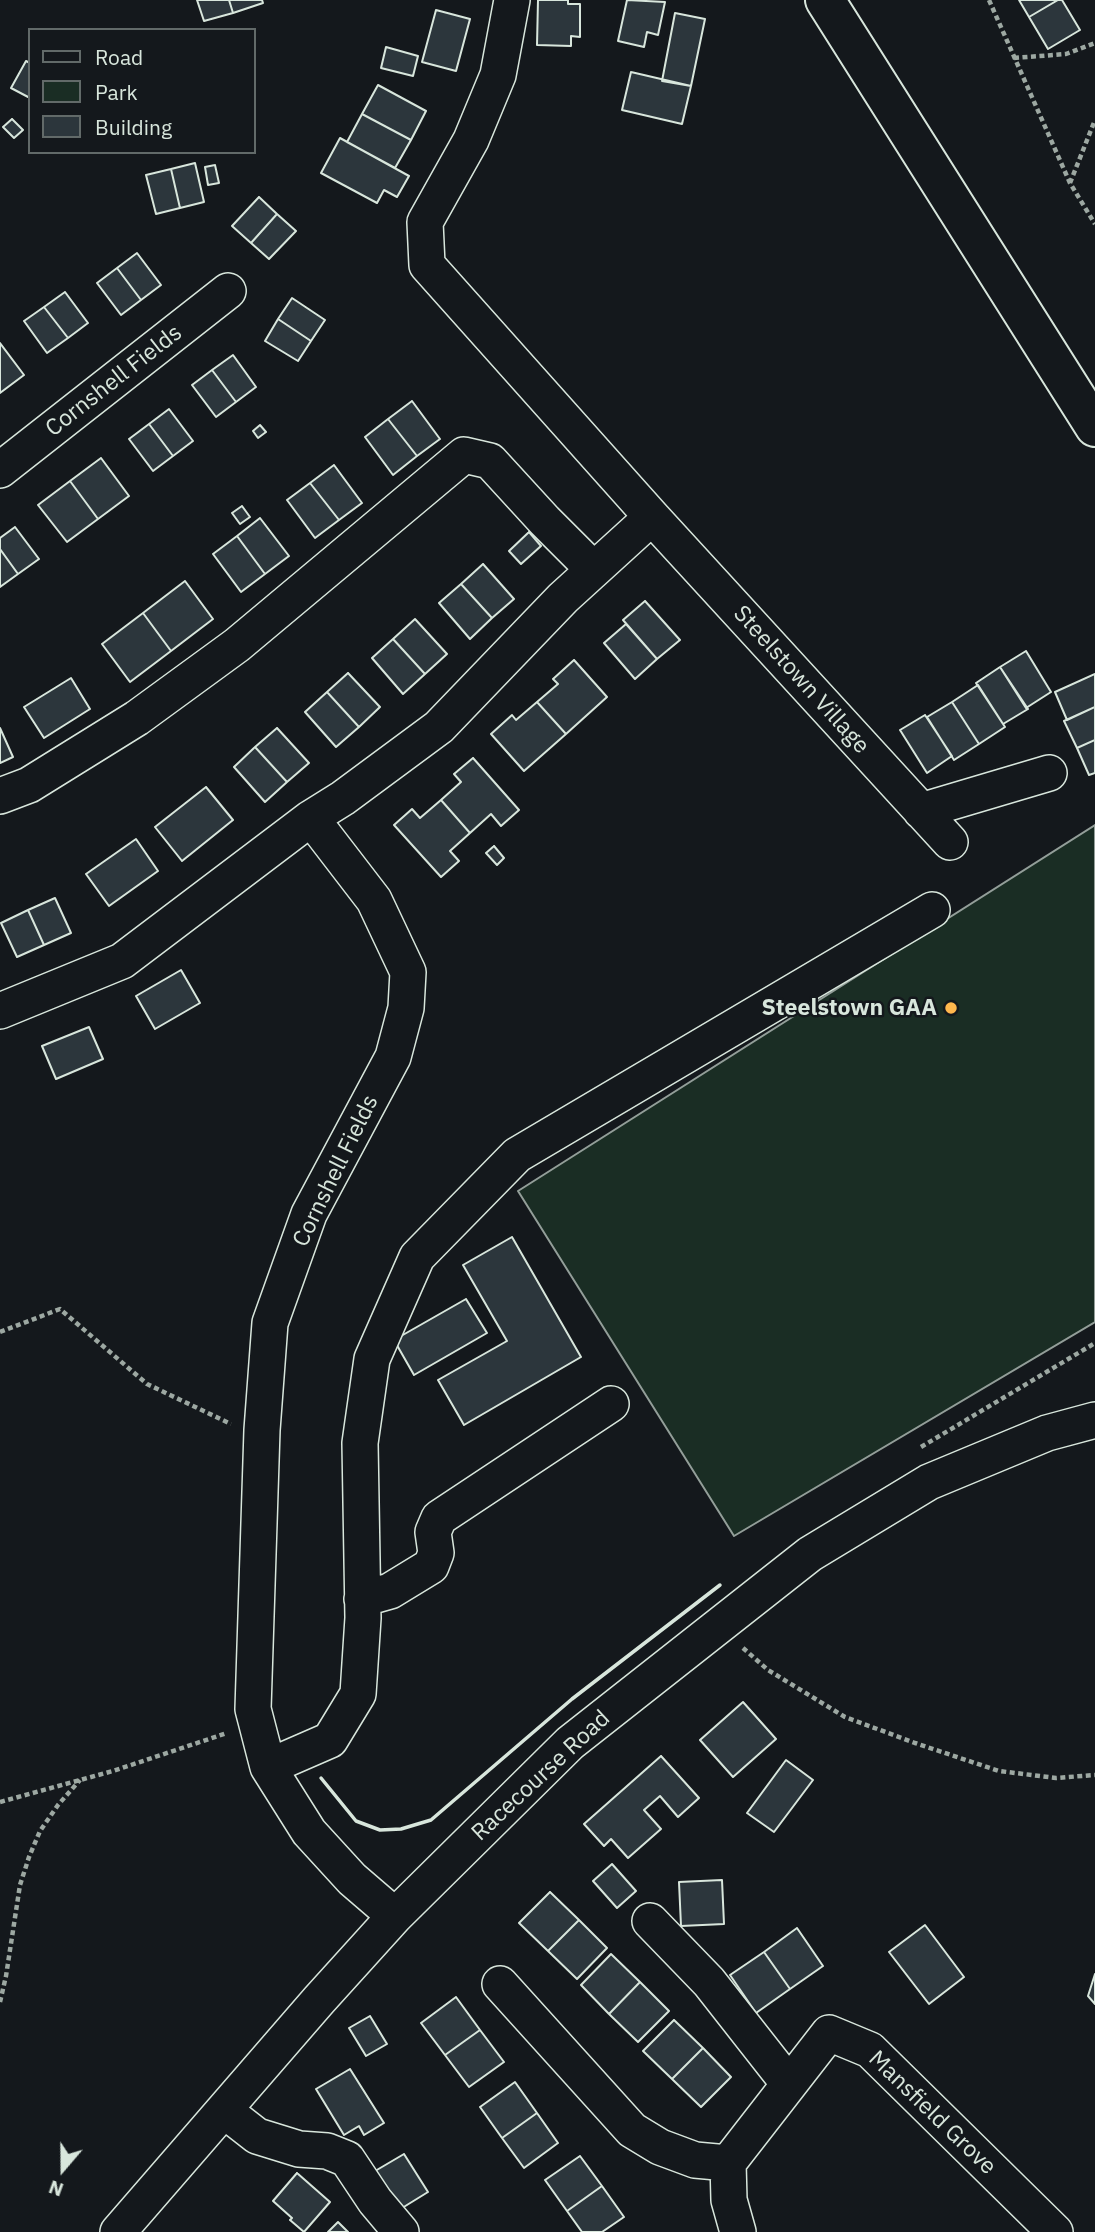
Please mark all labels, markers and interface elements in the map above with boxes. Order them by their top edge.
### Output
legend [28,28,256,154]
text: Road [95,43,143,71]
text: Park [95,78,138,106]
text: Building [95,113,172,141]
street label: Cornshell Fields [40,319,188,443]
street label: Steelstown Village [727,600,875,760]
place label: Steelstown GAA [762,994,937,1022]
marker: Steelstown GAA [943,1000,959,1016]
street label: Cornshell Fields [287,1091,385,1251]
street label: Racecourse Road [466,1705,616,1847]
street label: Mansfield Grove [863,2045,1001,2181]
north arrow [28,2134,98,2204]
text: N [45,2175,66,2202]

